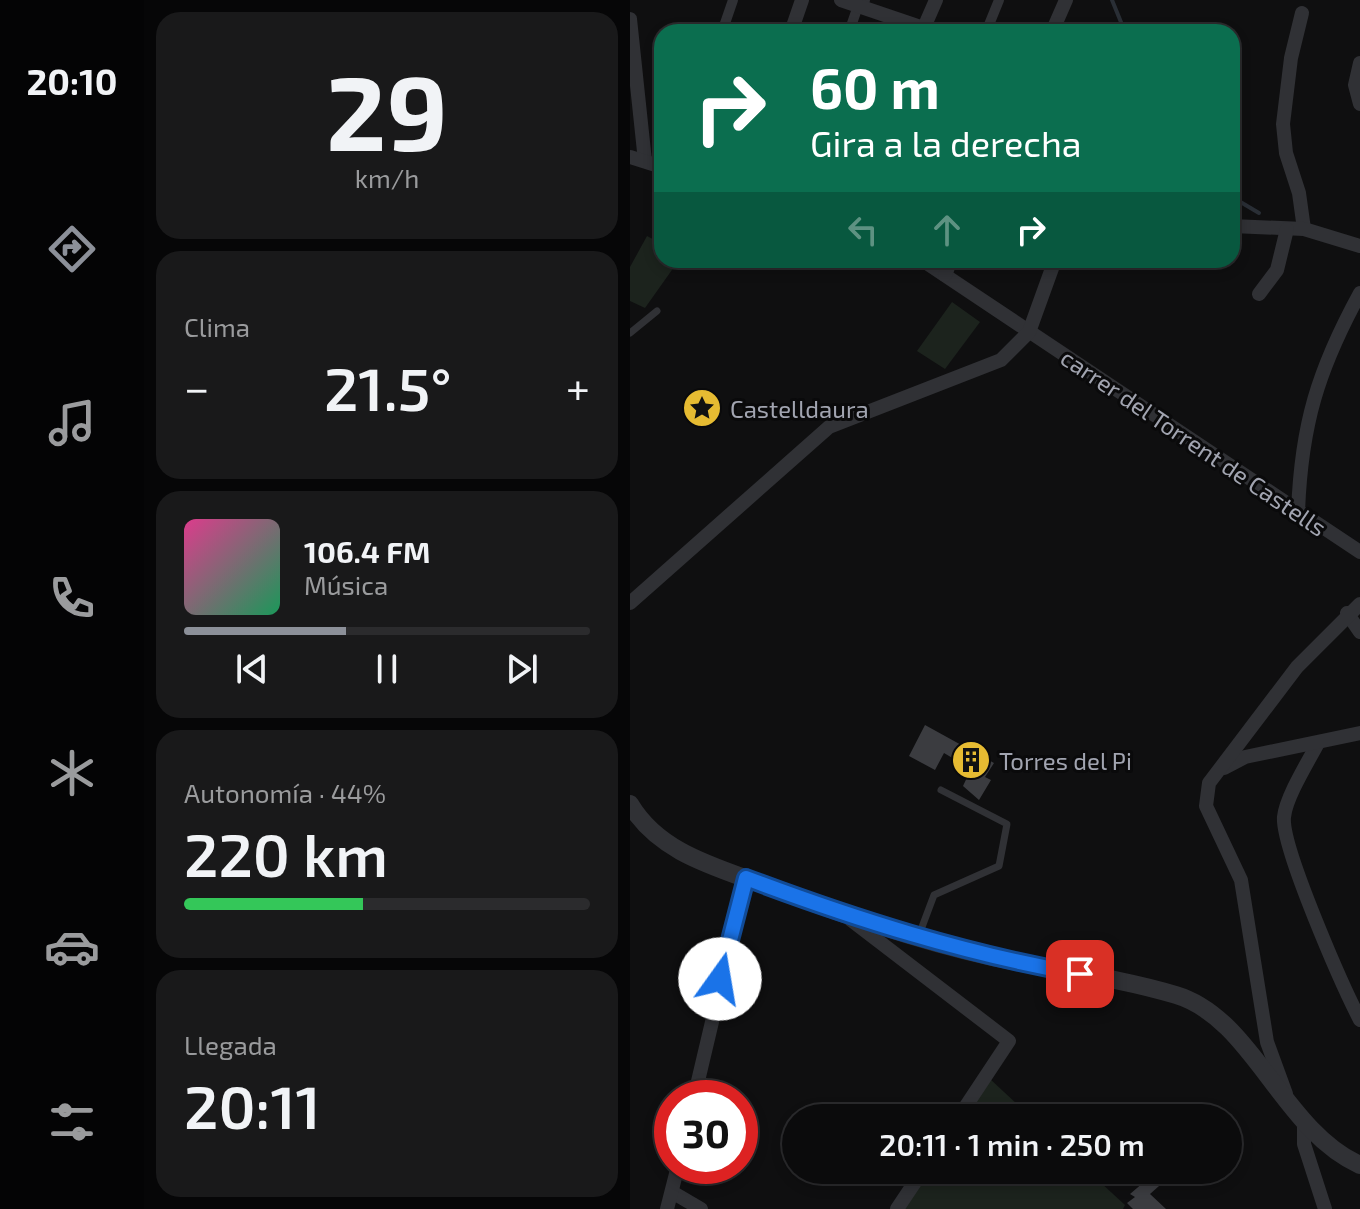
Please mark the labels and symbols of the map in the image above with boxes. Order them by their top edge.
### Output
street label: carrer del Torrent de Castells [1056,342,1332,542]
place icon: Castelldaura [681,387,723,429]
place label: Castelldaura [730,394,869,423]
building icon: Torres del Pi [950,739,992,781]
place label: Torres del Pi [999,746,1132,775]
position arrow [678,937,762,1021]
pin [1046,940,1114,1008]
speed limit sign: 30 [654,1080,758,1184]

